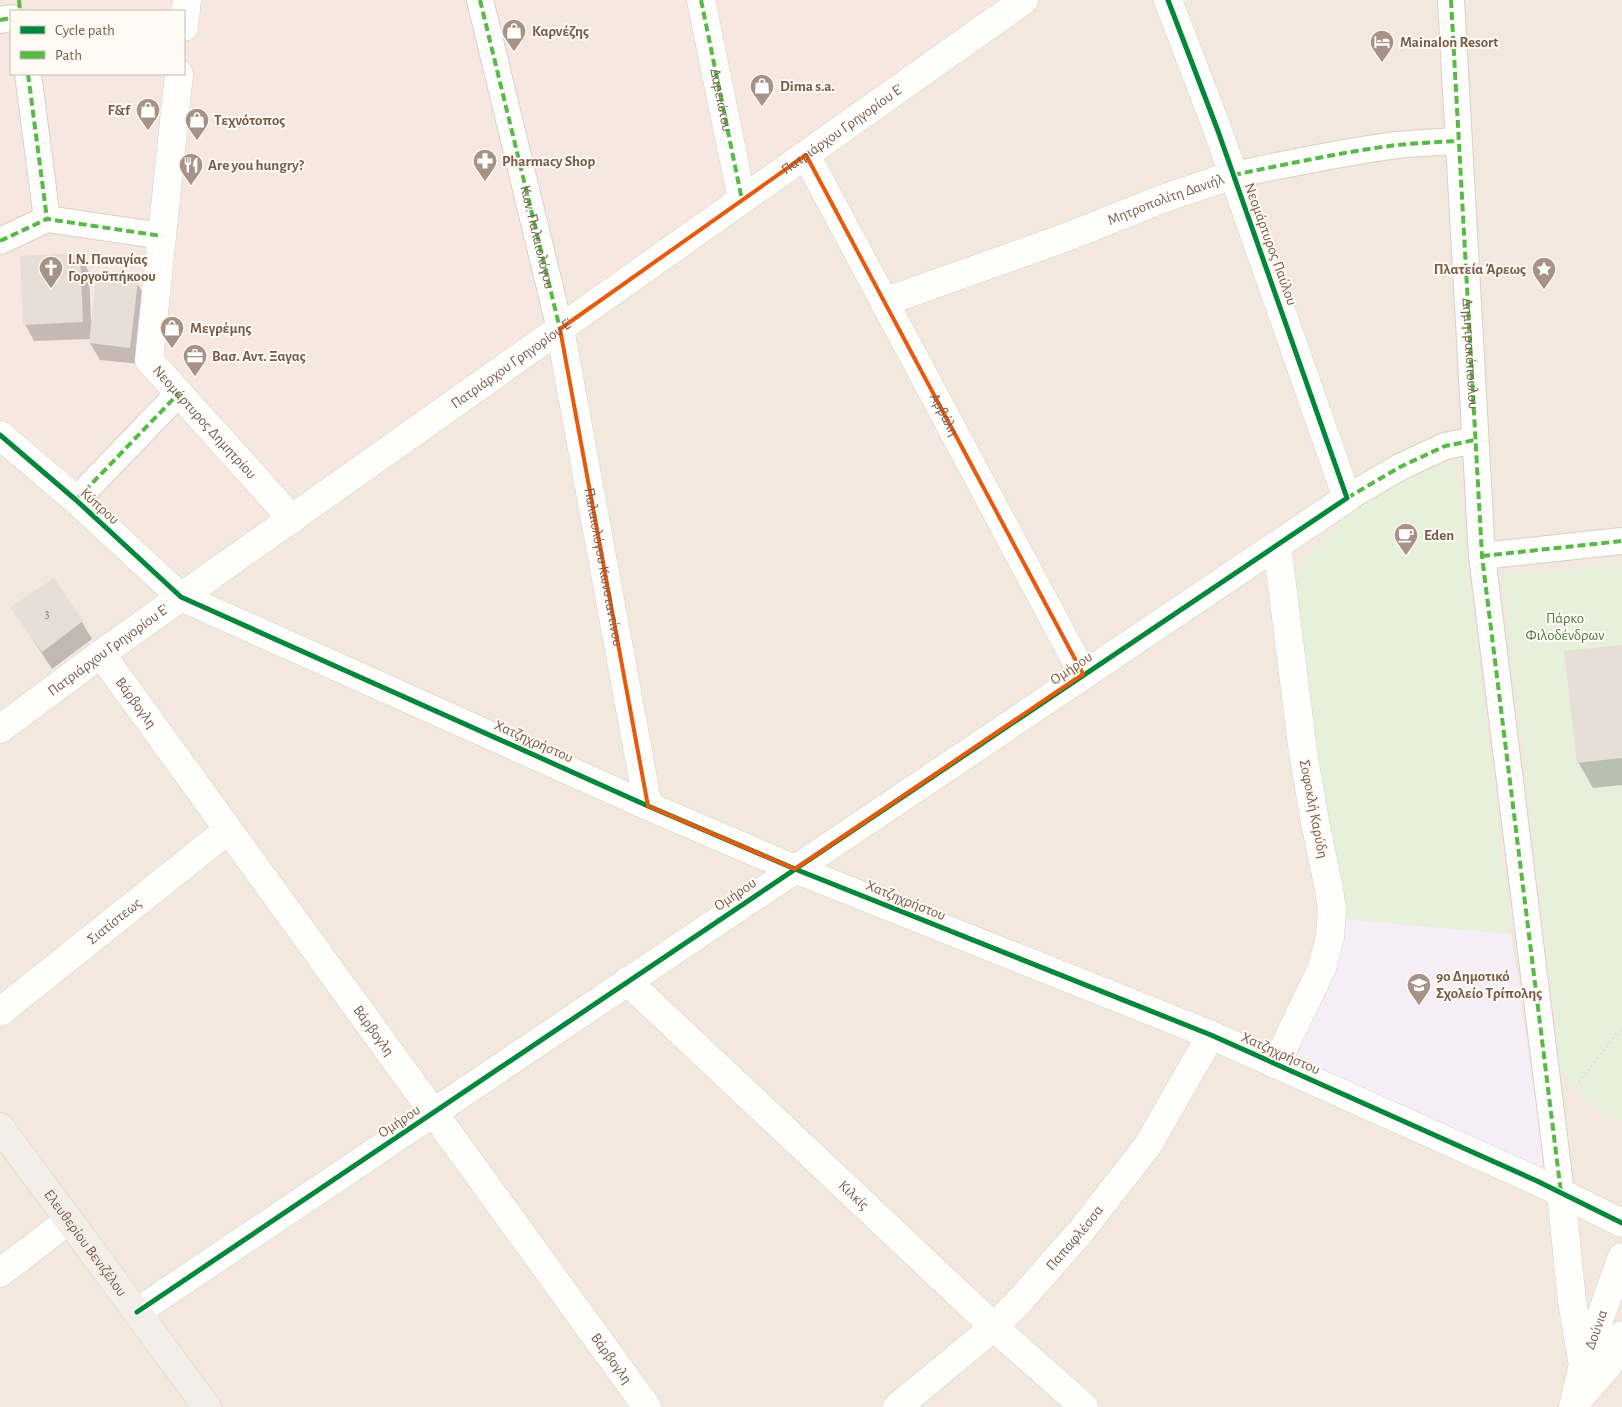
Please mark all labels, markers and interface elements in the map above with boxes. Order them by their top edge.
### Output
legend [10,10,185,75]
shop icon: Καρνέζης [501,18,527,52]
text: Cycle path [55,23,115,38]
place label: Καρνέζης [532,24,589,40]
hotel icon: Mainalon Resort [1369,29,1395,63]
place label: Mainalon Resort [1400,35,1498,50]
text: Path [55,48,82,63]
street label: Δαρειώτου [707,67,735,133]
shop icon: Dima s.a. [749,73,775,107]
place label: Dima s.a. [780,79,835,94]
street label: Πατριάρχου Γρηγορίου Ε' [779,81,906,177]
shop icon: F&f [135,97,161,131]
place label: F&f [108,103,131,118]
shop icon: Τεχνότοπος [184,107,210,141]
place label: Τεχνότοπος [214,113,285,128]
pharmacy icon: Pharmacy Shop [472,148,498,182]
restaurant icon: Are you hungry? [178,152,204,186]
place label: Pharmacy Shop [502,154,595,169]
place label: Are you hungry? [208,158,305,173]
street label: Μητροπολίτη Δανιήλ [1106,171,1226,228]
street label: Νεομάρτυρος Παύλου [1241,181,1300,307]
street label: Κων. Παλαιολόγου [517,184,557,291]
place label: Ι.Ν. Παναγίας Γοργοϋπήκοου [68,252,156,284]
church icon: Ι.Ν. Παναγίας Γοργοϋπήκοου [38,255,64,289]
place icon: Πλατεία Άρεως [1531,256,1557,290]
place label: Πλατεία Άρεως [1434,262,1526,277]
street label: Δημητρακόπουλου [1460,297,1481,410]
shop icon: Μεγρἐμης [159,315,185,349]
street label: Πατριάρχου Γρηγορίου Ε' [448,315,575,411]
place label: Μεγρἐμης [190,321,252,336]
office icon: Βασ. Αντ. Ξαγας [182,343,208,377]
place label: Βασ. Αντ. Ξαγας [212,349,306,364]
street label: Νεομάρτυρος Δημητρίου [150,363,259,482]
street label: Αρβάλη [927,391,961,438]
street label: Κύπρου [77,485,122,527]
street label: Παλαιολόγου Κωνσταντίνου [581,487,625,648]
cafe icon: Eden [1393,522,1419,556]
place label: Eden [1424,528,1454,543]
street label: Πατριάρχου Γρηγορίου Ε' [45,601,171,699]
house number: 3 [45,608,50,620]
park label: Πάρκο Φιλοδένδρων [1526,611,1604,643]
street label: Ομήρου [1048,649,1095,688]
street label: Βάρβογλη [113,675,159,731]
street label: Χατζηχρήστου [492,717,575,766]
street label: Σοφοκλή Καρύδη [1297,758,1330,860]
street label: Ομήρου [712,875,759,914]
street label: Χατζηχρήστου [864,878,948,923]
street label: Σιατίστεως [84,895,144,947]
place label: 9ο Δημοτικό Σχολείο Τρίπολης [1436,969,1542,1001]
school or university icon: 9ο Δημοτικό Σχολείο Τρίπολης [1406,972,1432,1006]
street label: Βάρβογλη [350,1003,397,1059]
street label: Χατζηχρήστου [1239,1029,1322,1078]
street label: Ομήρου [376,1102,423,1141]
street label: Κιλκίς [836,1178,872,1213]
street label: Ελευθερίου Βενιζέλου [41,1187,129,1299]
street label: Παπαφλέσσα [1043,1202,1106,1273]
street label: Δούνια [1582,1308,1610,1351]
street label: Βάρβογλη [588,1330,635,1387]

